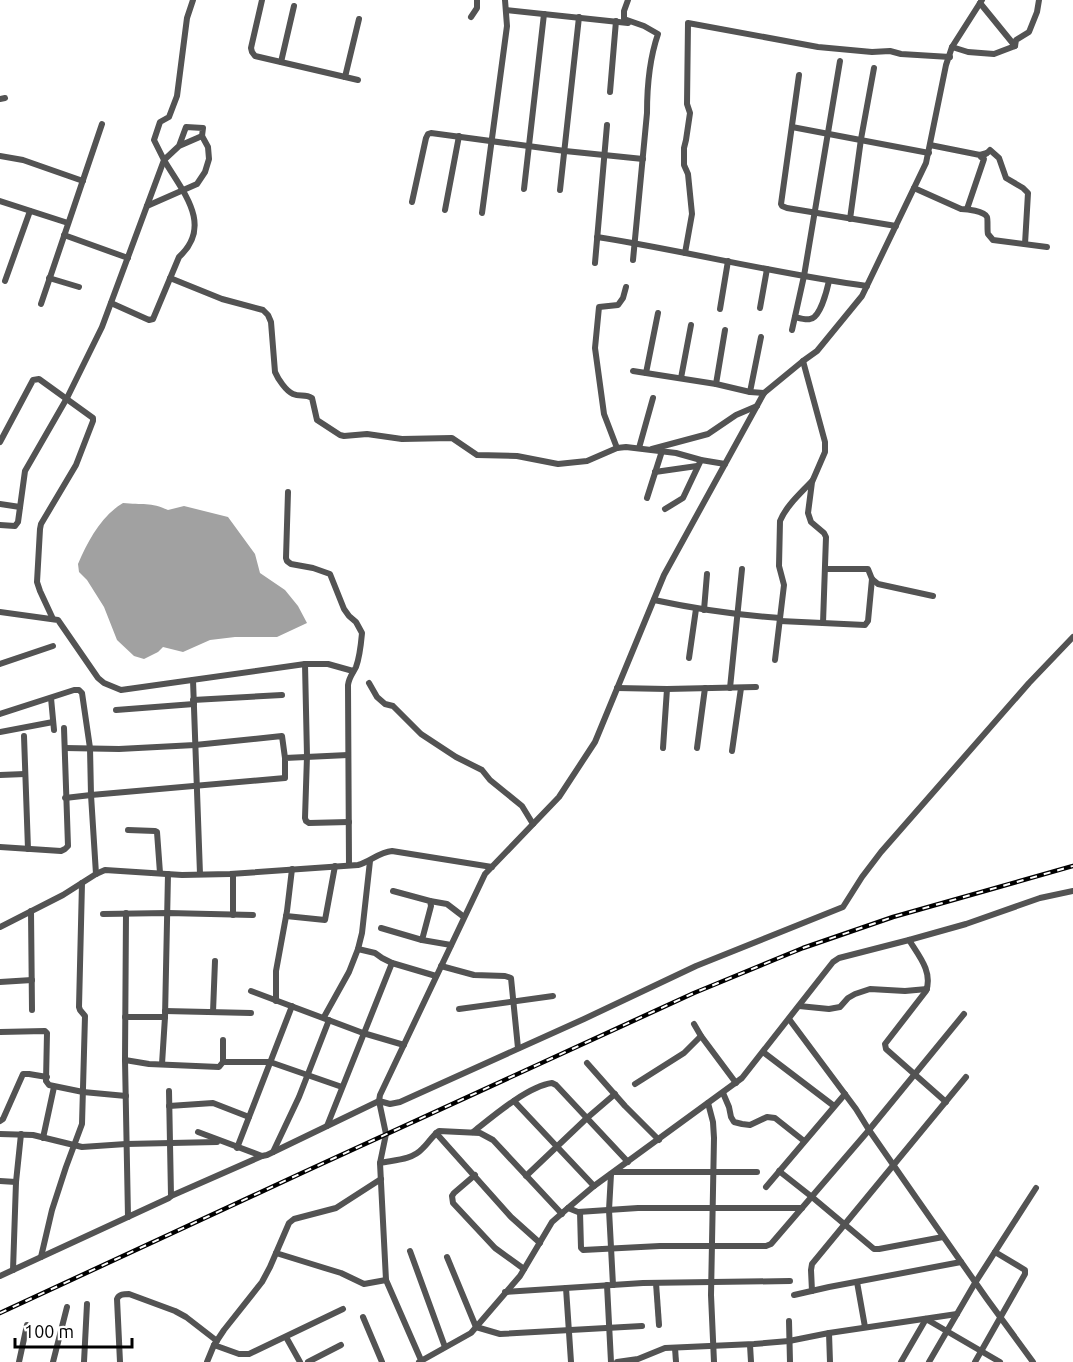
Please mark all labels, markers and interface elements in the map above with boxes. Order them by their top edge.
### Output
scale bar [15,1311,132,1349]
text: 100 m [24,1321,74,1341]

